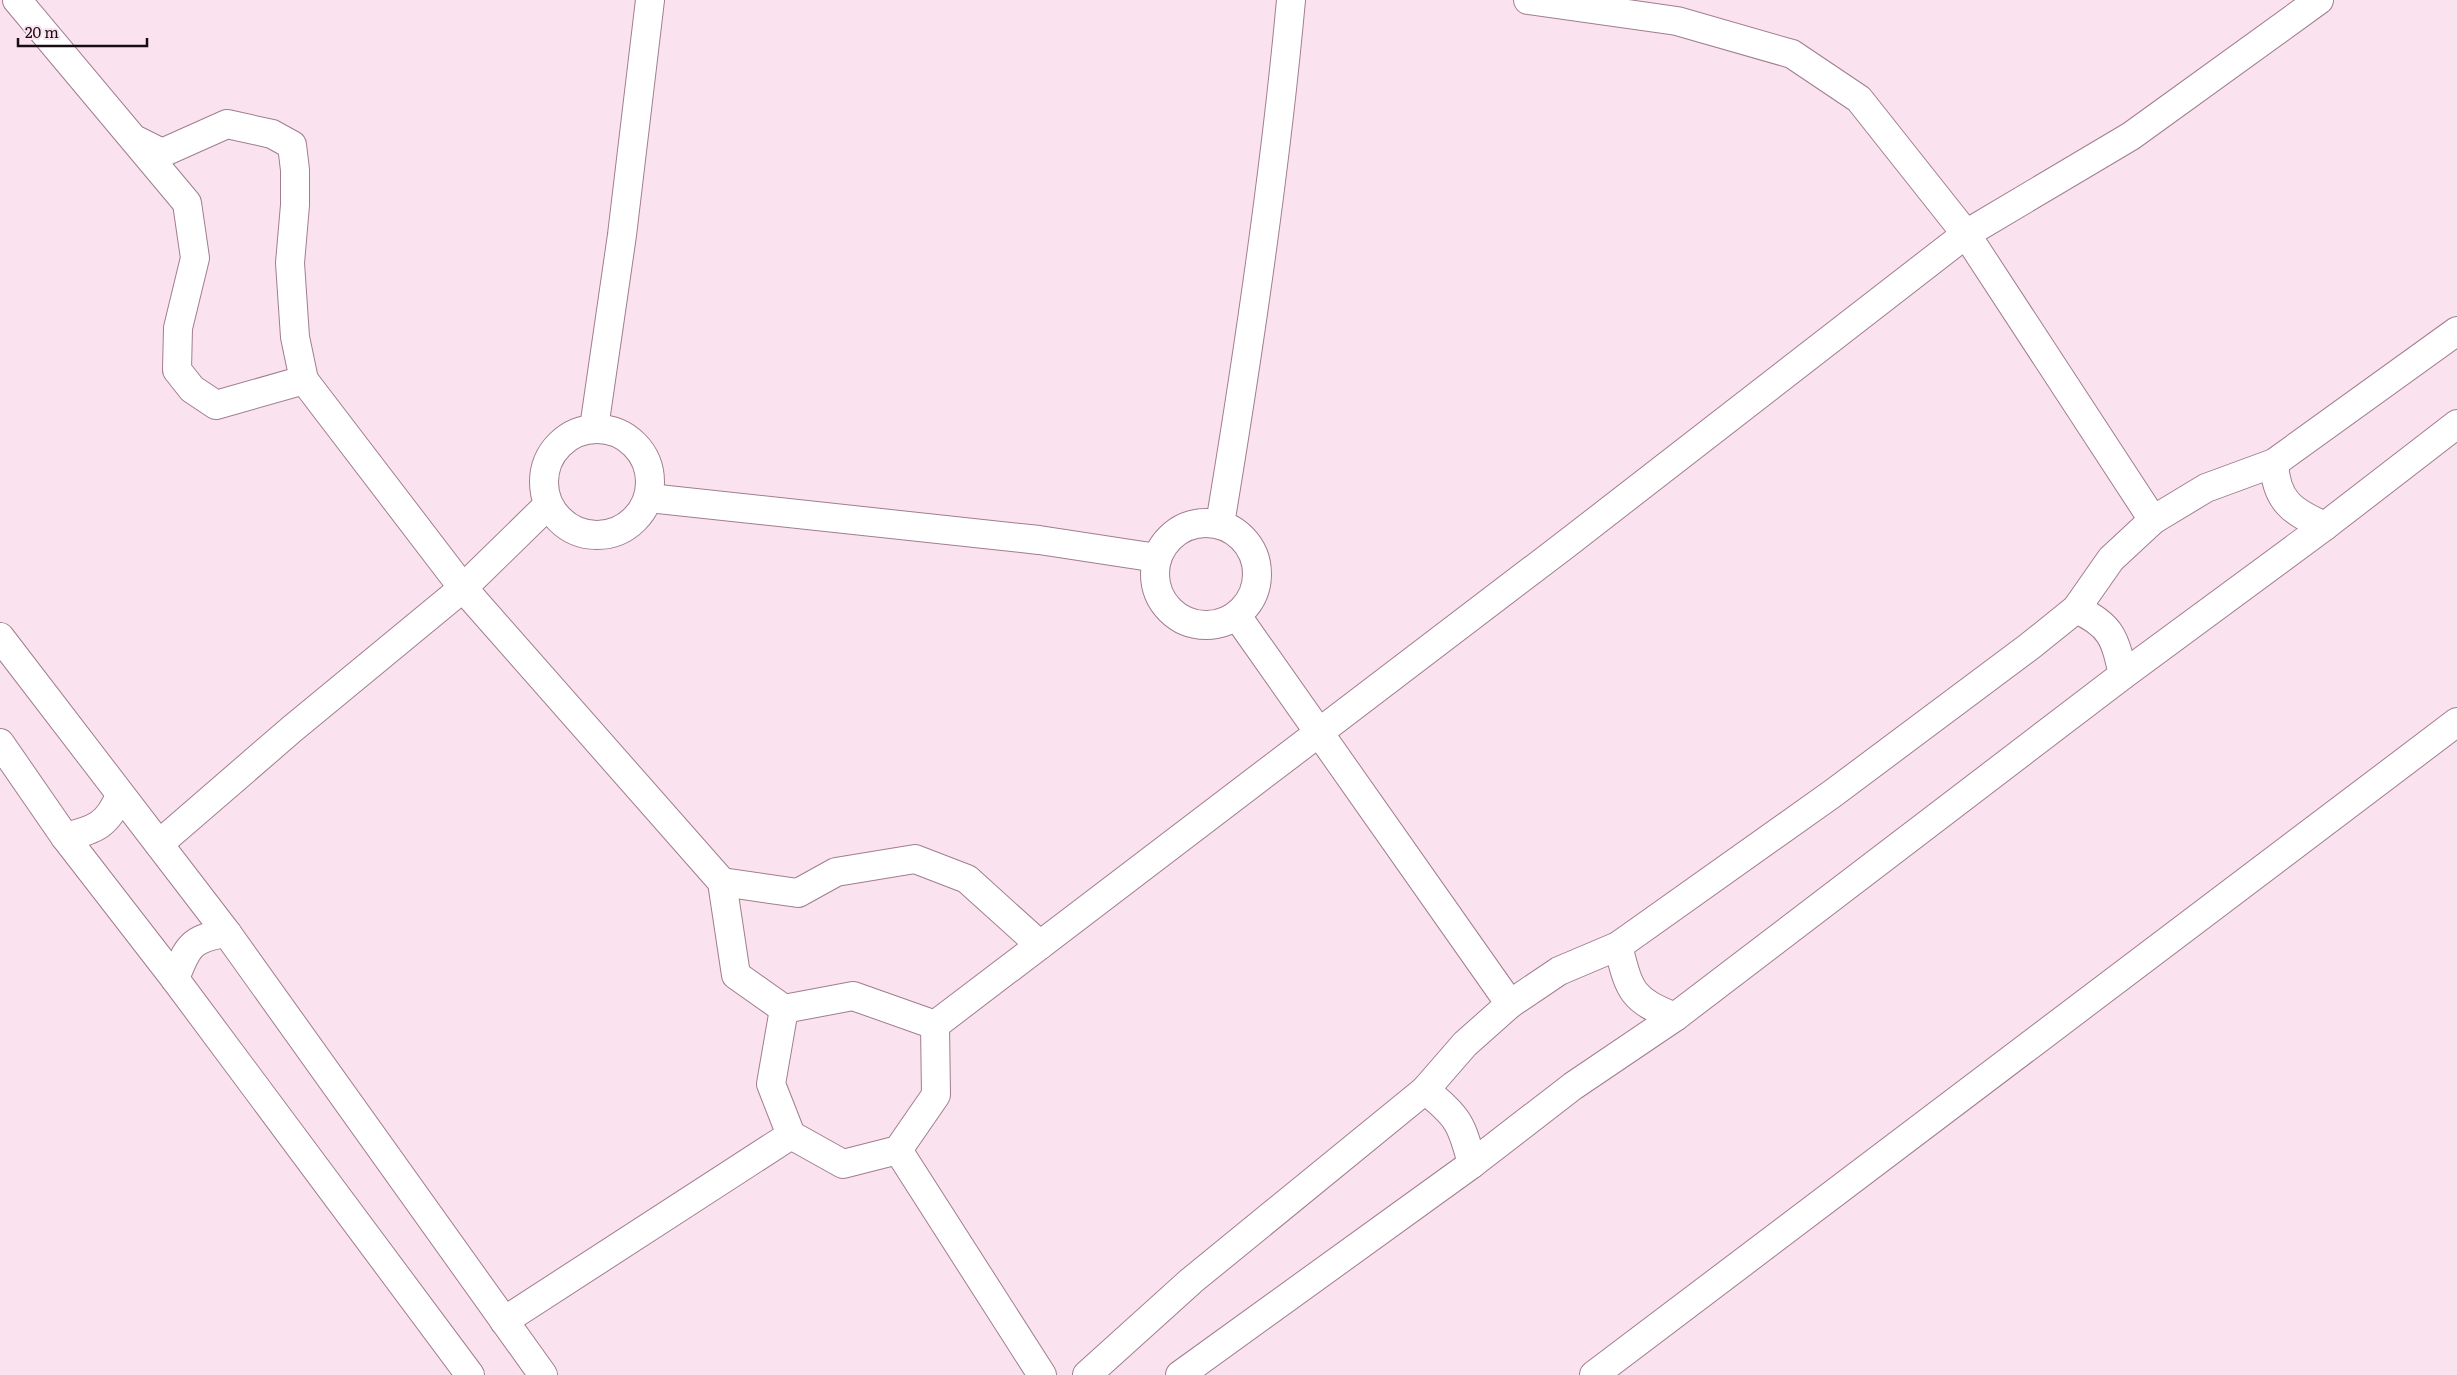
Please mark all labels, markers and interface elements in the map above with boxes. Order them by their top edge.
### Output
scale bar [18,15,146,47]
text: 20 m [25,20,59,43]

